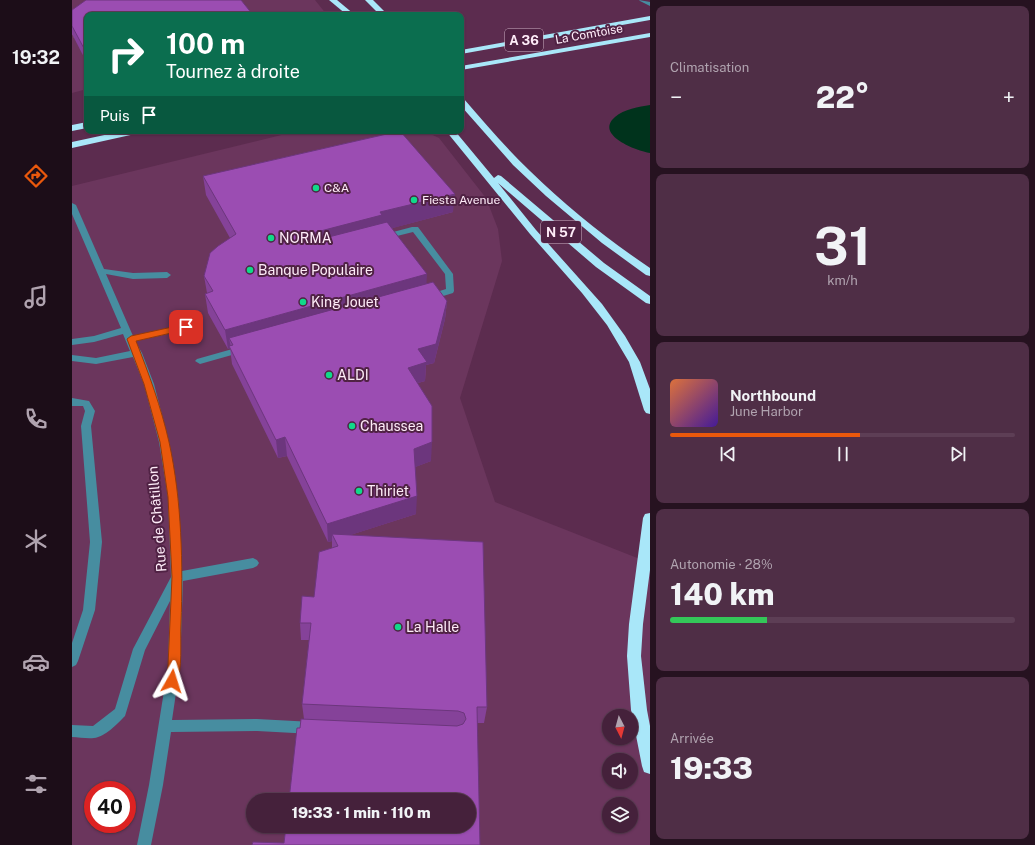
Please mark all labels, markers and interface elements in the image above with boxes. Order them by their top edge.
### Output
street label: La Comtoise [554,21,624,47]
text: 100 m [166,27,245,60]
icon: right [100,28,152,80]
road number: A 36 [505,29,543,51]
text: 19:32 [12,47,60,68]
text: Climatisation [670,60,749,75]
text: Tournez à droite [166,61,300,82]
text: 22° [816,79,869,115]
text: − [670,84,682,110]
text: + [1003,84,1015,110]
icon: arrive [138,104,160,126]
text: Puis [100,107,130,124]
icon: directions [22,162,50,190]
place label: C&A [324,181,350,195]
marker: C&A [311,183,321,193]
place label: Fiesta Avenue [422,193,500,207]
marker: Fiesta Avenue [409,195,419,205]
text: 31 [814,216,871,277]
road number: N 57 [541,221,581,243]
place label: NORMA [279,230,332,246]
marker: NORMA [266,233,276,243]
place label: Banque Populaire [258,262,373,278]
marker: Banque Populaire [245,265,255,275]
text: km/h [827,273,858,288]
icon: music [22,283,50,311]
place label: King Jouet [311,294,379,310]
marker: King Jouet [298,297,308,307]
pin [169,310,203,344]
icon: arrive [175,316,197,338]
place label: ALDI [337,367,369,383]
marker: ALDI [324,370,334,380]
text: Northbound [730,387,816,404]
text: June Harbor [730,404,803,419]
icon: phone [22,405,50,433]
place label: Chaussea [360,418,423,434]
marker: Chaussea [347,421,357,431]
icon: previous [717,443,739,465]
icon: pause [832,443,854,465]
icon: next [947,443,969,465]
street label: Rue de Châtillon [144,465,170,573]
place label: Thiriet [367,483,409,499]
marker: Thiriet [354,486,364,496]
icon: climate [22,527,50,555]
text: Autonomie · 28% [670,557,773,572]
text: 140 km [670,576,774,612]
place label: La Halle [406,619,459,635]
marker: La Halle [393,622,403,632]
icon: car [22,648,50,676]
position arrow [151,660,193,702]
north arrow [602,709,638,745]
map controls [602,709,638,833]
text: Arrivée [670,731,714,746]
text: 19:33 [670,750,753,786]
button: sound [602,753,638,789]
icon: filters [22,770,50,798]
speed limit sign: 40 [84,781,136,833]
button: layers [602,797,638,833]
text: 19:33 · 1 min · 110 m [291,804,431,821]

